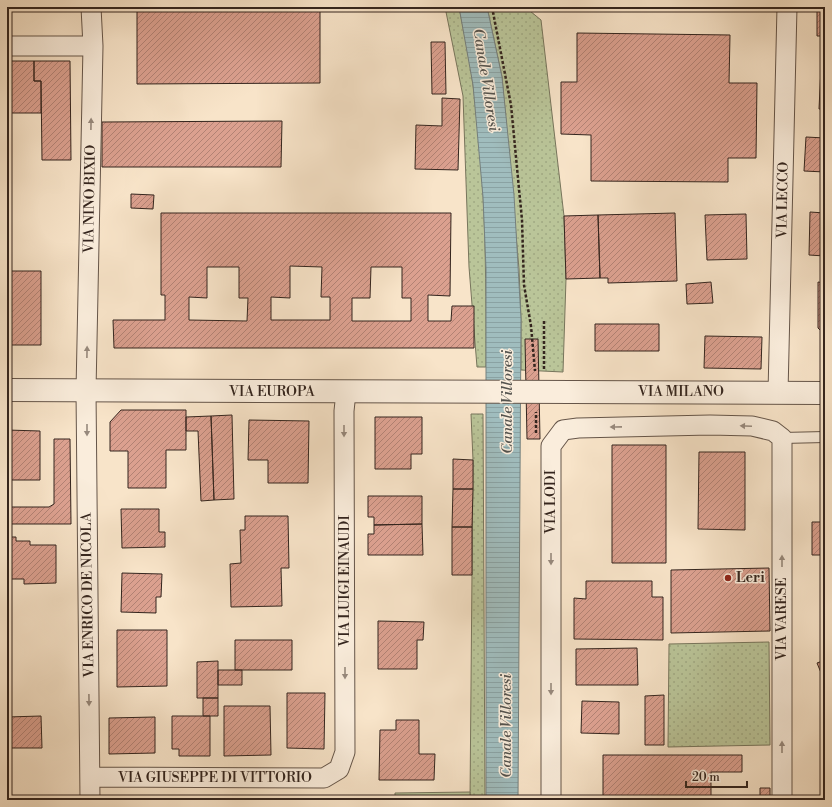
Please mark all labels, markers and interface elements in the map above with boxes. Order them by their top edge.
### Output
water label: Canale Villoresi [468,27,504,133]
one-way arrow [88,117,94,130]
street label: VIA NINO BIXIO [80,145,100,254]
street label: VIA LECCO [773,161,793,239]
one-way arrow [84,345,90,358]
water label: Canale Villoresi [498,350,517,454]
street label: VIA EUROPA [228,383,315,401]
street label: VIA MILANO [637,383,724,401]
one-way arrow [739,423,752,429]
one-way arrow [84,424,90,437]
one-way arrow [609,424,622,430]
one-way arrow [341,425,347,438]
street label: VIA LODI [542,469,560,535]
street label: VIA ENRICO DE NICOLA [78,512,98,679]
street label: VIA LUIGI EINAUDI [336,515,354,648]
one-way arrow [548,553,554,566]
one-way arrow [779,554,785,567]
place label: Leri [736,569,765,587]
marker: Leri [723,573,733,583]
street label: VIA VARESE [773,578,791,662]
one-way arrow [342,667,348,680]
water label: Canale Villoresi [497,674,516,778]
one-way arrow [548,683,554,696]
one-way arrow [86,694,92,707]
one-way arrow [779,740,785,753]
scale bar [686,763,747,789]
street label: VIA GIUSEPPE DI VITTORIO [117,769,312,787]
text: 20 m [692,770,720,785]

